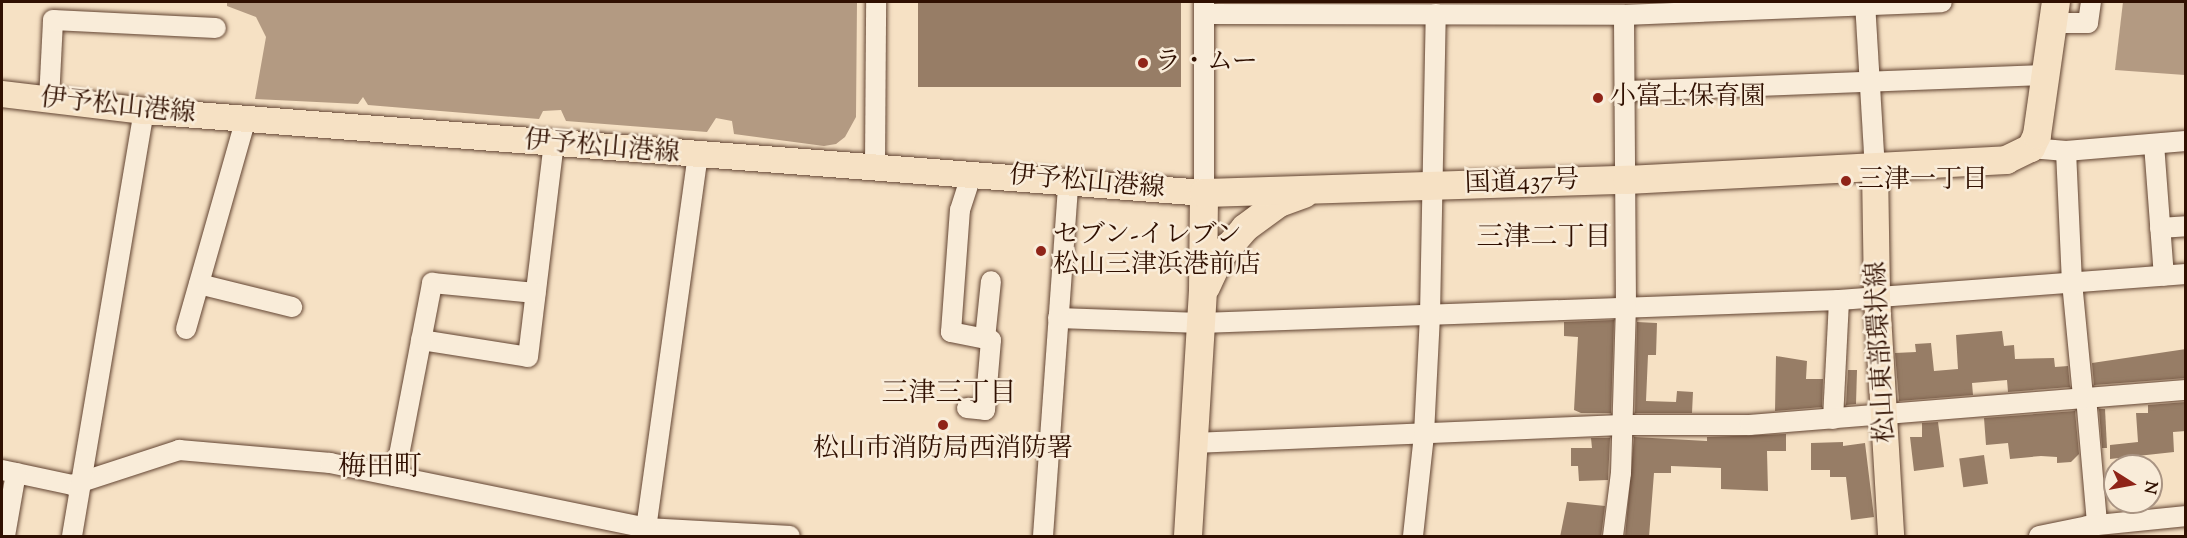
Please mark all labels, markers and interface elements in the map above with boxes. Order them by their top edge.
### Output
place label: ラ・ムー [1155,47,1258,79]
marker: ラ・ムー [1136,56,1150,70]
place label: 小富士保育園 [1610,82,1766,114]
street label: 伊予松山港線 [39,83,197,131]
marker: 小富士保育園 [1591,91,1605,105]
street label: 伊予松山港線 [523,126,681,170]
street label: 伊予松山港線 [1008,161,1166,205]
street label: 国道437号 [1464,165,1580,201]
place label: 三津一丁目 [1858,165,1988,197]
marker: 三津一丁目 [1839,174,1853,188]
place label: セブン-イレブン 松山三津浜港前店 [1053,220,1261,282]
district label: 三津二丁目 [1477,223,1611,255]
marker: セブン-イレブン 松山三津浜港前店 [1034,244,1048,258]
street label: 松山東部環状線 [1862,260,1902,444]
district label: 三津三丁目 [882,379,1016,411]
marker: 松山市消防局西消防署 [936,418,950,432]
place label: 松山市消防局西消防署 [813,434,1073,466]
district label: 梅田町 [338,451,422,485]
north arrow [2103,454,2163,514]
text: N [2137,479,2162,496]

